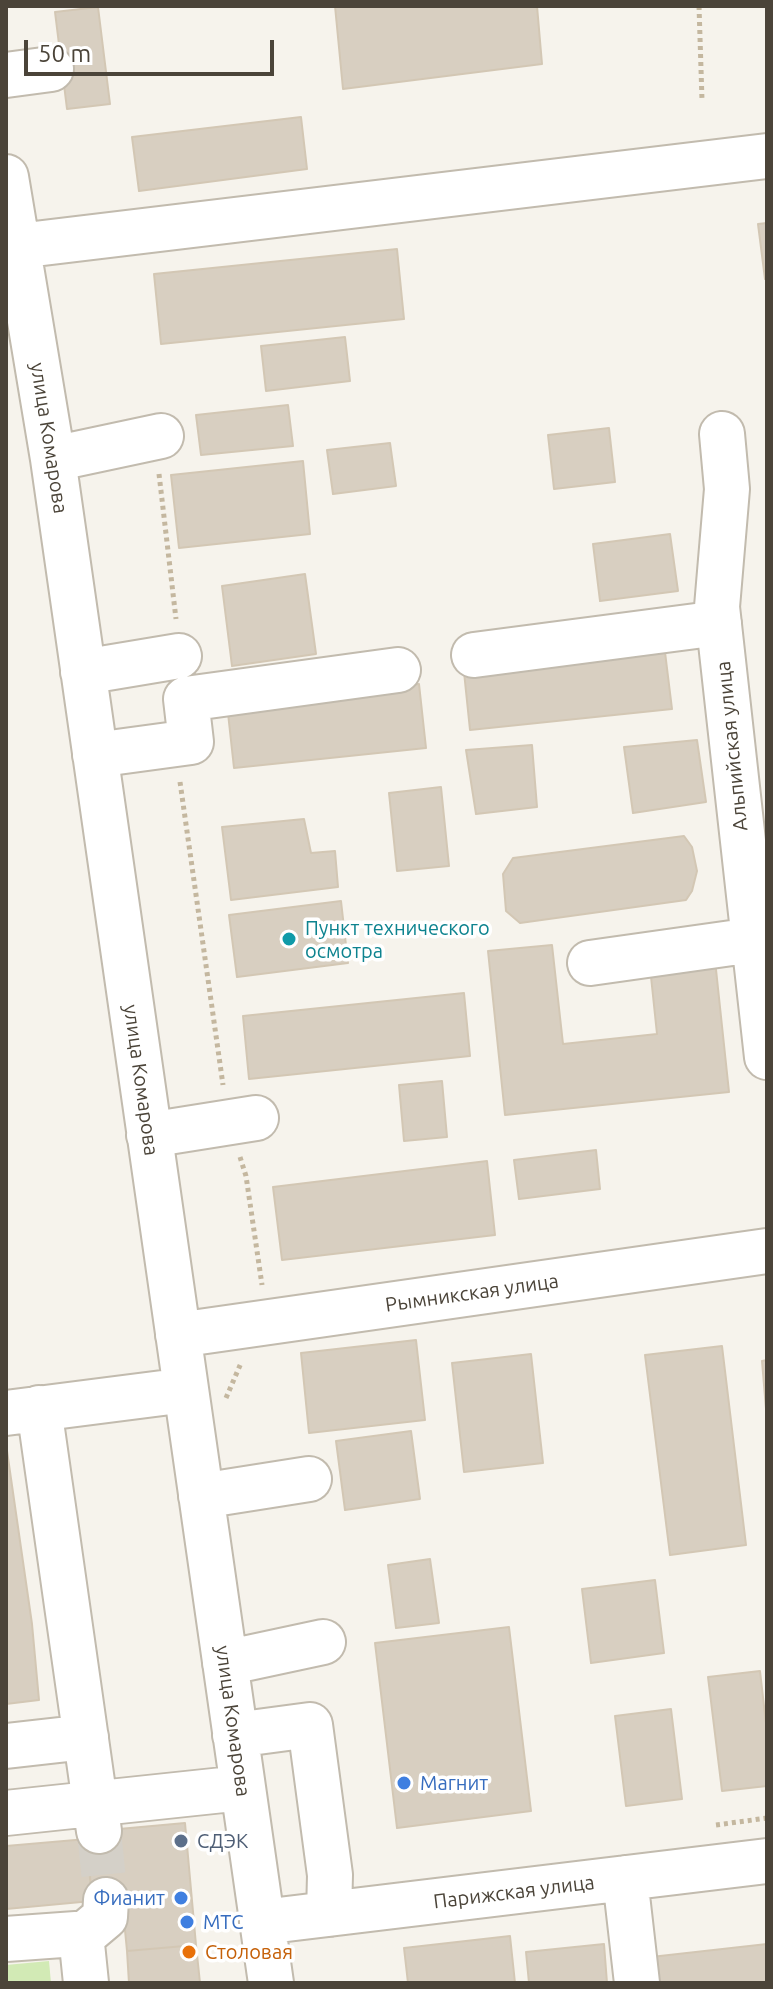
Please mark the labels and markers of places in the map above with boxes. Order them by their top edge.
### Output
place label: Пункт технического осмотра [305,916,490,963]
marker: Пункт технического осмотра [280,930,298,948]
place label: Магнит [420,1771,488,1795]
marker: Магнит [395,1774,413,1792]
place label: СДЭК [197,1829,248,1853]
marker: СДЭК [172,1832,190,1850]
place label: Фианит [93,1886,165,1910]
marker: Фианит [172,1889,190,1907]
place label: МТС [203,1910,243,1934]
marker: МТС [178,1913,196,1931]
place label: Столовая [205,1940,293,1964]
marker: Столовая [180,1943,198,1961]

